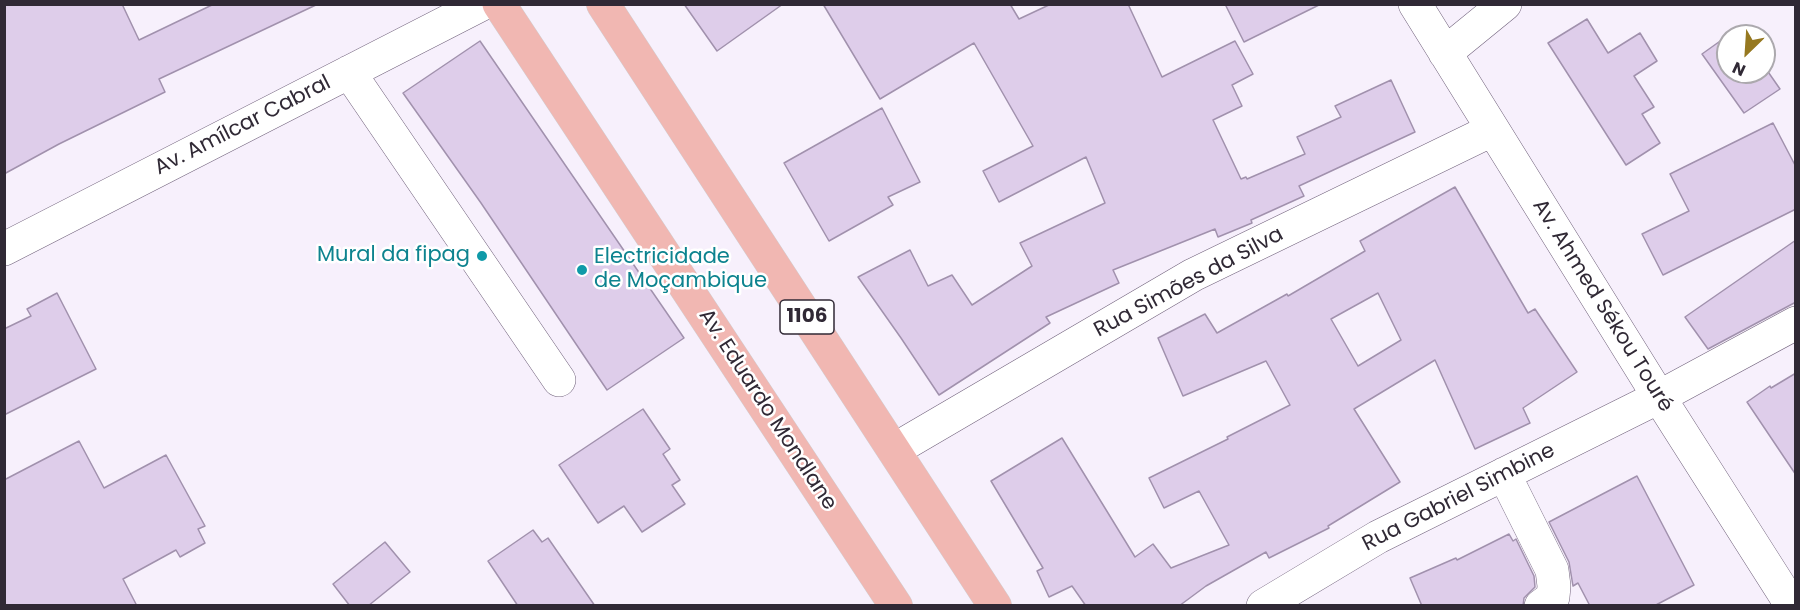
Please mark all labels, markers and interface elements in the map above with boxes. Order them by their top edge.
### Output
north arrow [1716,24,1776,84]
text: N [1729,56,1749,82]
street label: Av. Amílcar Cabral [151,71,335,181]
street label: Av. Ahmed Sékou Touré [1526,195,1678,417]
street label: Rua Simões da Silva [1090,222,1288,344]
place label: Mural da fipag [317,243,470,269]
place label: Electricidade de Moçambique [594,245,767,295]
marker: Mural da fipag [475,249,489,263]
marker: Electricidade de Moçambique [575,263,589,277]
road number: 1106 [780,300,834,334]
street label: Av. Eduardo Mondlane [693,305,841,515]
street label: Rua Gabriel Simbine [1359,439,1559,557]

